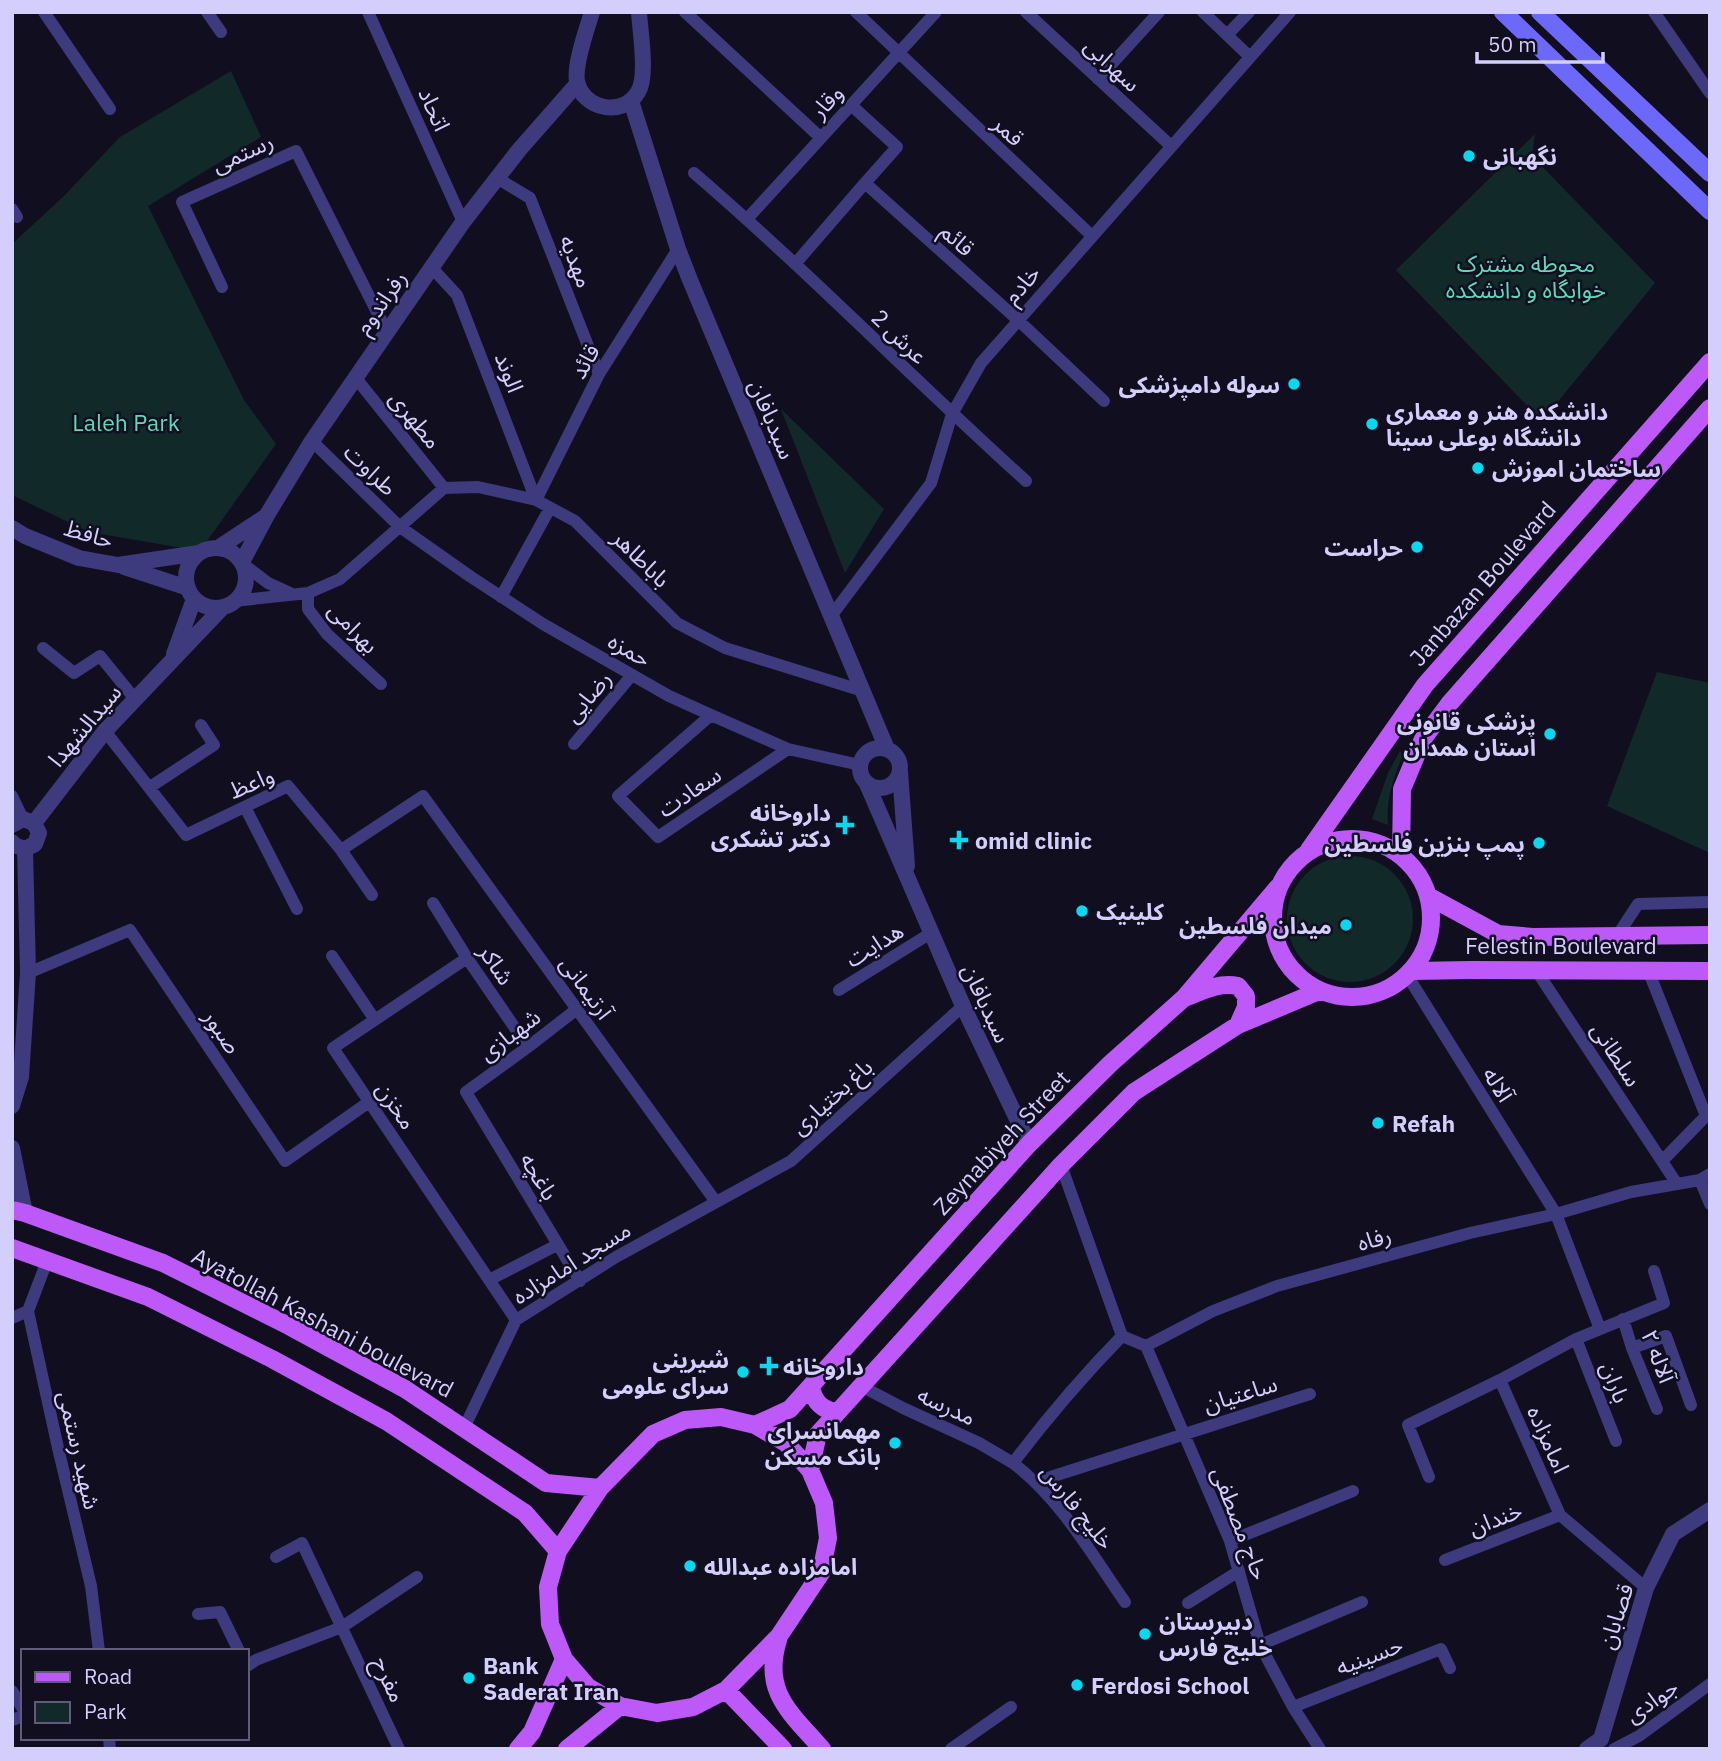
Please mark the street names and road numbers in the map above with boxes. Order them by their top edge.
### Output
street label: سهرابی [1078,30,1148,98]
street label: وقار [802,78,849,125]
street label: اتحاد [412,82,458,136]
street label: قمر [986,107,1031,152]
street label: رستمی [206,125,278,179]
street label: قائم [933,216,981,264]
street label: مهدیه [553,230,601,292]
street label: خادم [996,258,1049,312]
street label: رفراندوم [347,264,416,342]
street label: عرش 2 [865,302,935,370]
street label: قائد [562,338,606,384]
street label: الوند [489,348,531,396]
street label: سبدبافان [743,375,803,463]
street label: مطهری [383,384,449,454]
street label: طراوت [338,436,404,502]
street label: Janbazan Boulevard [1402,494,1562,672]
street label: حافظ [61,512,117,554]
street label: باباطاهر [606,522,677,593]
street label: بهرامی [322,595,386,659]
street label: حمزه [603,625,657,673]
street label: رضایی [557,664,617,728]
street label: سیدالشهدا [41,677,127,773]
street label: واعظ [224,759,278,805]
street label: سعادت [651,759,727,823]
street label: هدایت [839,915,909,973]
street label: Felestin Boulevard [1465,930,1657,960]
street label: شاکر [472,937,522,990]
street label: آرتیمانی [554,949,621,1026]
street label: سبدبافان [956,959,1018,1047]
street label: شهبازی [472,1001,546,1067]
street label: صبور [197,1002,249,1059]
street label: سلطانی [1585,1016,1649,1092]
street label: باغ بختیاری [784,1051,880,1143]
street label: آلاله [1477,1061,1522,1108]
street label: Zeynabiyeh Street [926,1063,1076,1221]
street label: مخزن [370,1075,424,1135]
street label: باغچه [513,1147,566,1206]
street label: مسجد امامزاده [506,1214,636,1310]
street label: رفاه [1354,1219,1394,1257]
street label: Ayatollah Kashani boulevard [187,1240,459,1404]
street label: آلاله ۲ [1635,1325,1683,1388]
street label: باران [1594,1357,1638,1407]
street label: ساعتیان [1199,1368,1281,1418]
street label: مدرسه [913,1378,981,1432]
street label: شهید رستمی [52,1388,108,1512]
street label: امامزاده [1521,1401,1577,1477]
street label: خلیج فارس [1032,1457,1122,1557]
street label: حاج مصطفی [1203,1462,1276,1585]
street label: خندان [1464,1494,1526,1542]
street label: قصابان [1590,1579,1640,1653]
street label: حسینیه [1331,1629,1407,1681]
street label: مفرح [364,1651,414,1708]
street label: جوادی [1619,1671,1683,1729]

